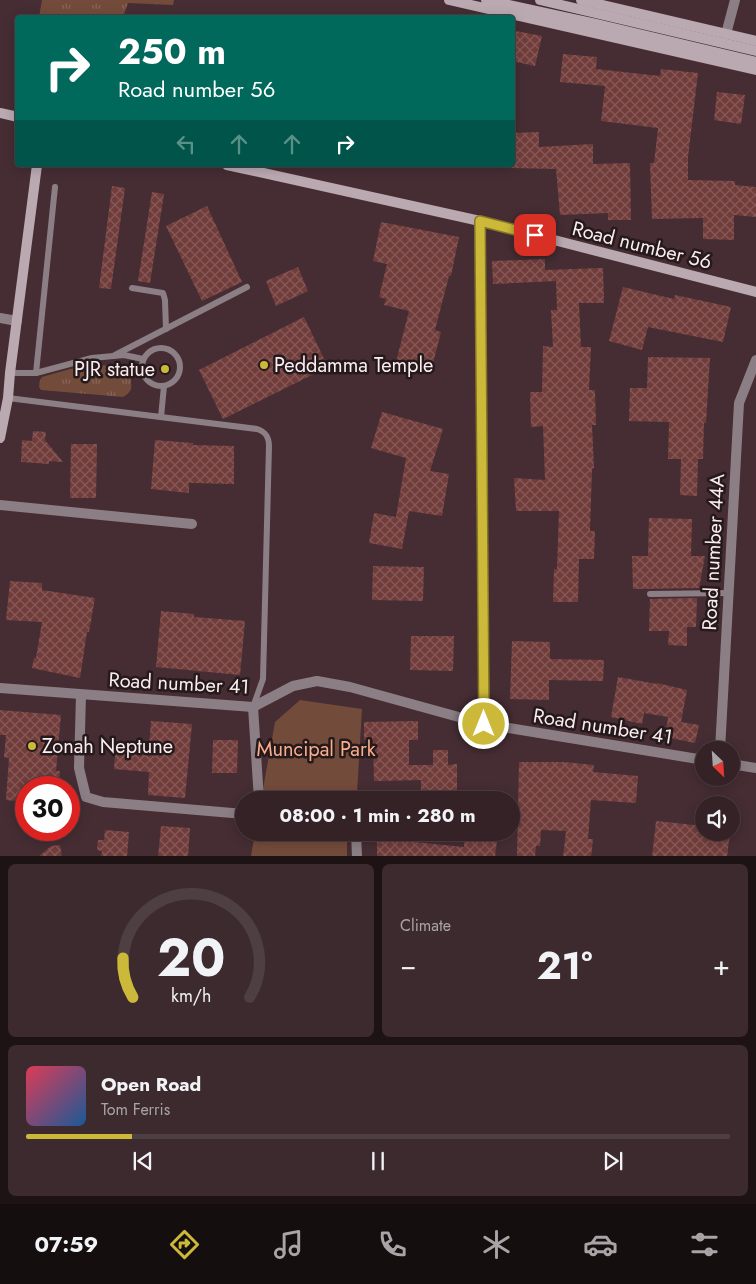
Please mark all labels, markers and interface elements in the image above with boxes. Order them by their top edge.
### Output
text: 250 m [118,27,226,77]
icon: right [35,35,100,100]
text: Road number 56 [118,73,275,105]
icon: left [172,130,200,158]
icon: ahead [225,130,253,158]
icon: ahead [278,130,306,158]
icon: right [331,130,359,158]
pin [514,214,556,256]
street label: Road number 56 [569,214,715,277]
icon: arrive [521,221,549,249]
place label: Peddamma Temple [274,351,433,380]
place label: PJR statue [74,355,155,384]
marker: Peddamma Temple [258,359,270,371]
marker: PJR statue [159,363,171,375]
street label: Road number 44A [695,472,732,631]
street label: Road number 41 [108,665,250,702]
position arrow [457,697,509,749]
street label: Road number 41 [531,701,675,752]
place label: Zonah Neptune [42,732,173,761]
park label: Muncipal Park [256,735,376,764]
marker: Zonah Neptune [26,740,38,752]
north arrow [695,741,740,786]
map controls [695,741,740,841]
speed limit sign: 30 [15,776,80,841]
button: sound [695,796,740,841]
text: 08:00 · 1 min · 280 m [279,802,476,829]
text: Climate [400,914,451,937]
text: 20 [157,920,225,996]
text: 21° [537,938,592,993]
text: − [400,945,417,986]
text: + [713,945,730,986]
text: km/h [171,983,211,1009]
text: Open Road [101,1071,201,1098]
text: Tom Ferris [101,1098,170,1121]
icon: previous [129,1147,157,1175]
icon: pause [364,1147,392,1175]
icon: next [599,1147,627,1175]
icon: directions [167,1227,202,1262]
icon: music [271,1227,306,1262]
icon: phone [375,1227,410,1262]
icon: climate [479,1227,514,1262]
icon: car [583,1227,618,1262]
icon: filters [687,1227,722,1262]
text: 07:59 [34,1228,98,1260]

